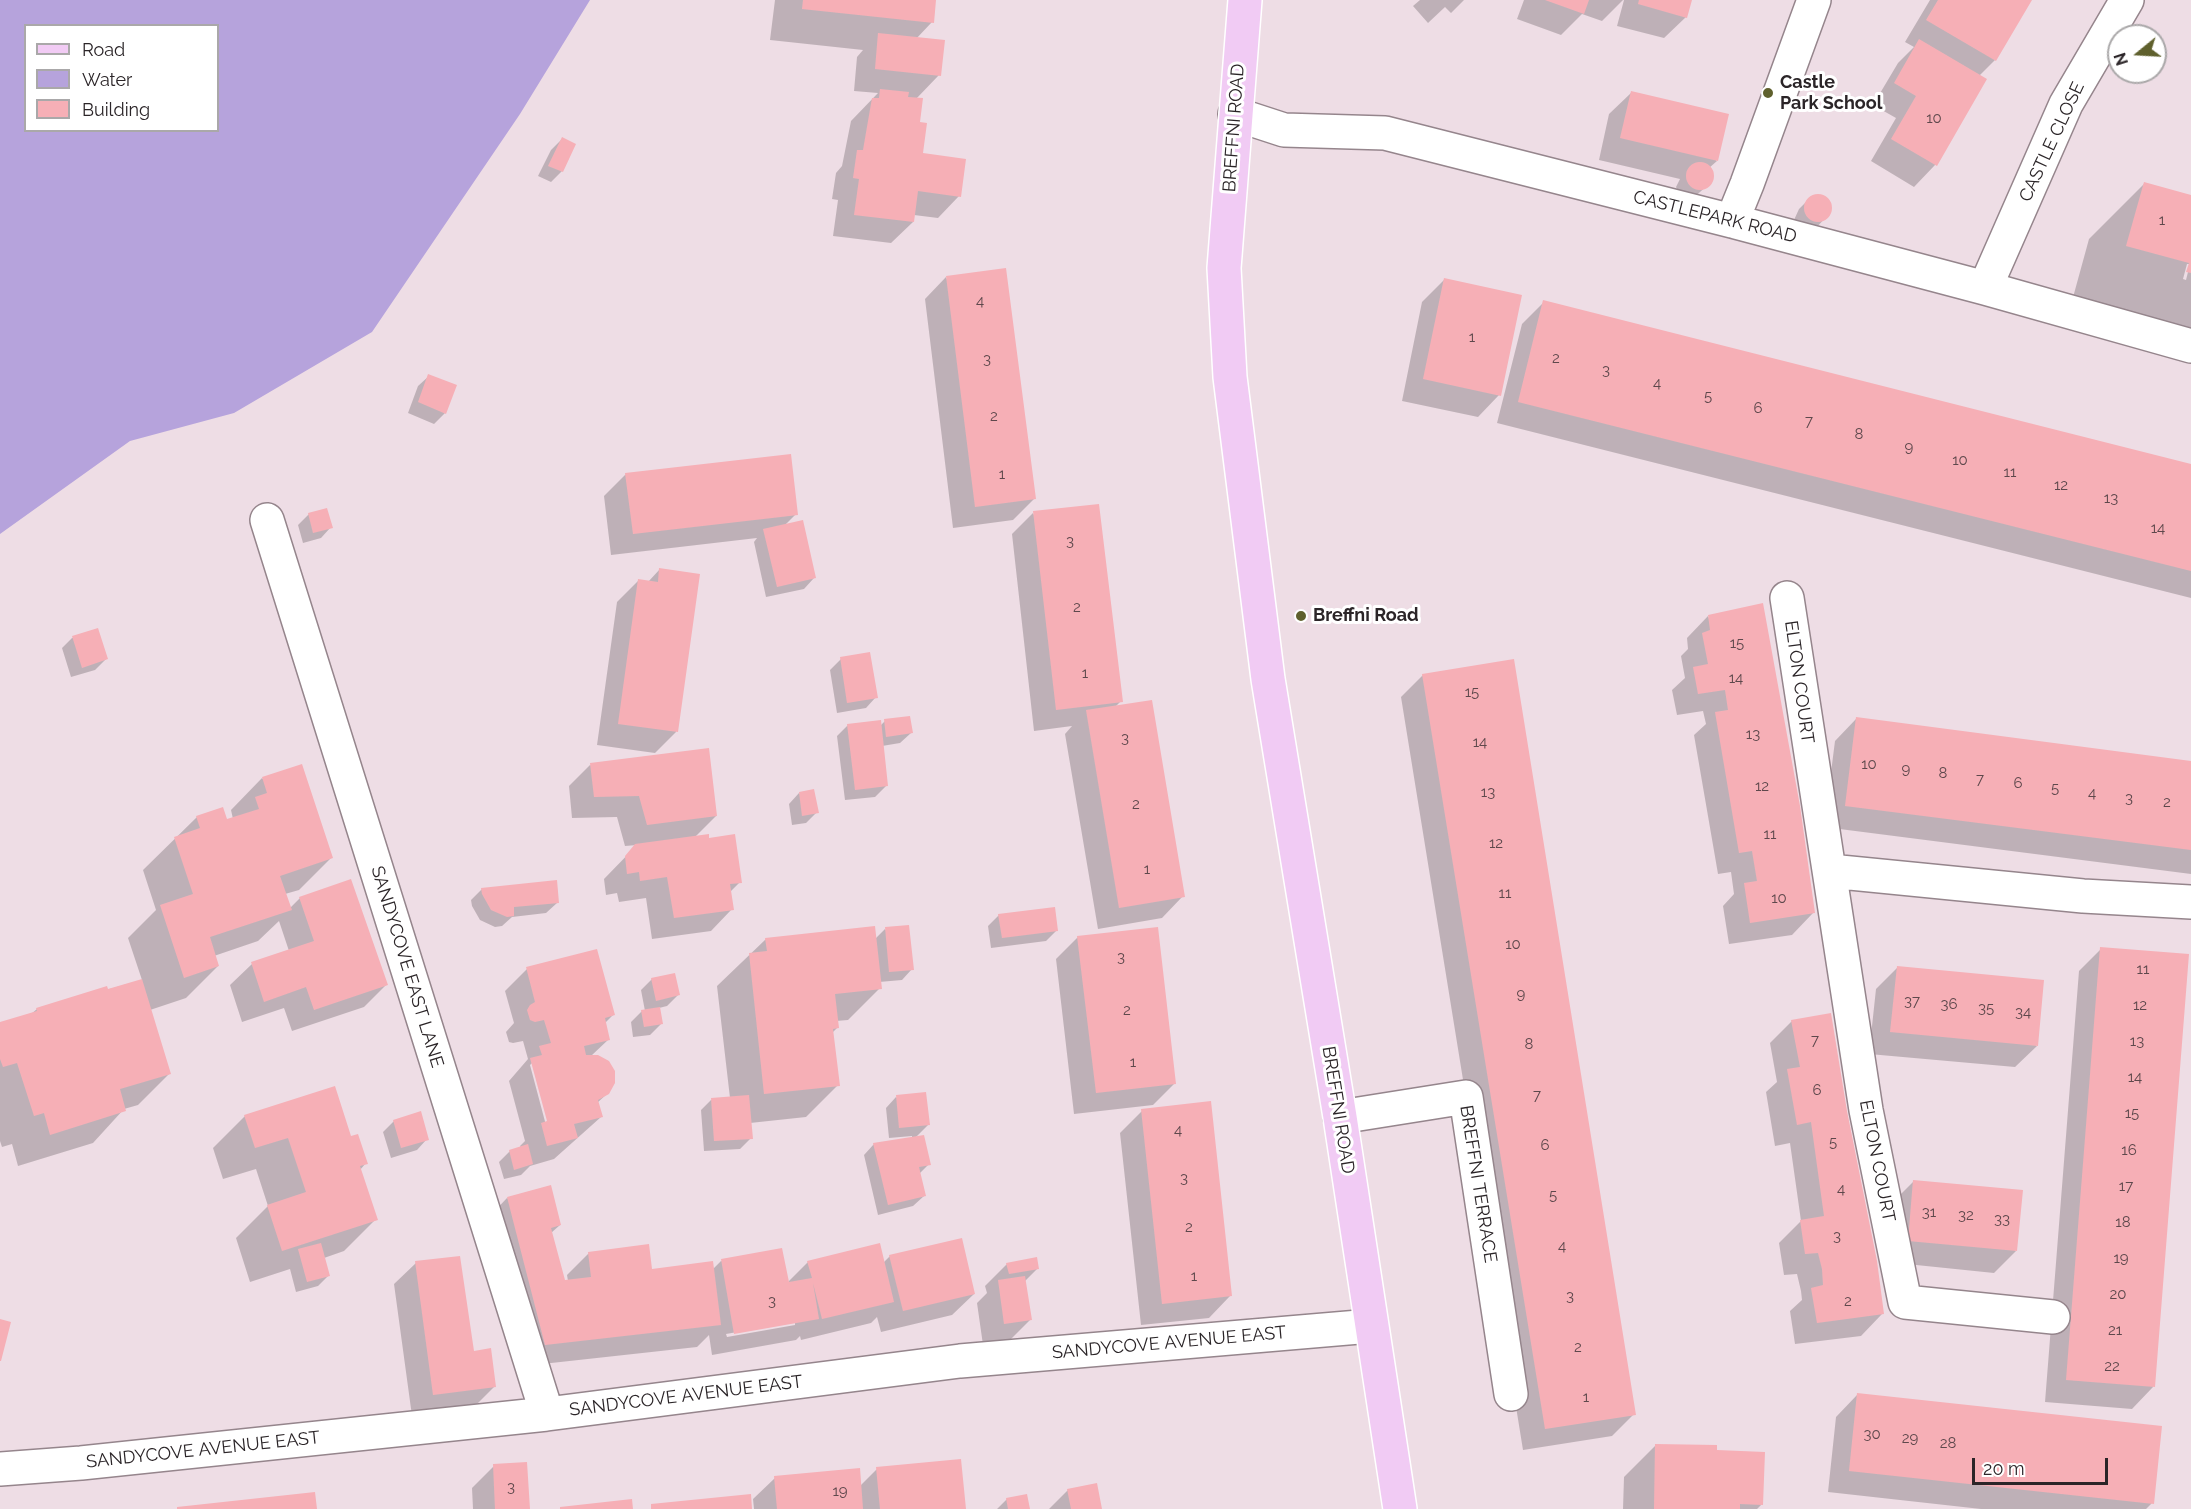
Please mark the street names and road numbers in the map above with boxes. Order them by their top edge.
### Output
street label: BREFFNI ROAD [1219,63,1249,193]
street label: CASTLE CLOSE [2015,79,2089,205]
street label: CASTLEPARK ROAD [1631,186,1799,248]
street label: ELTON COURT [1780,619,1818,745]
street label: SANDYCOVE EAST LANE [366,864,448,1070]
street label: BREFFNI ROAD [1317,1045,1359,1175]
street label: ELTON COURT [1855,1098,1899,1224]
street label: BREFFNI TERRACE [1455,1104,1501,1264]
street label: SANDYCOVE AVENUE EAST [1051,1322,1287,1364]
street label: SANDYCOVE AVENUE EAST [568,1371,804,1421]
street label: SANDYCOVE AVENUE EAST [85,1427,321,1473]

